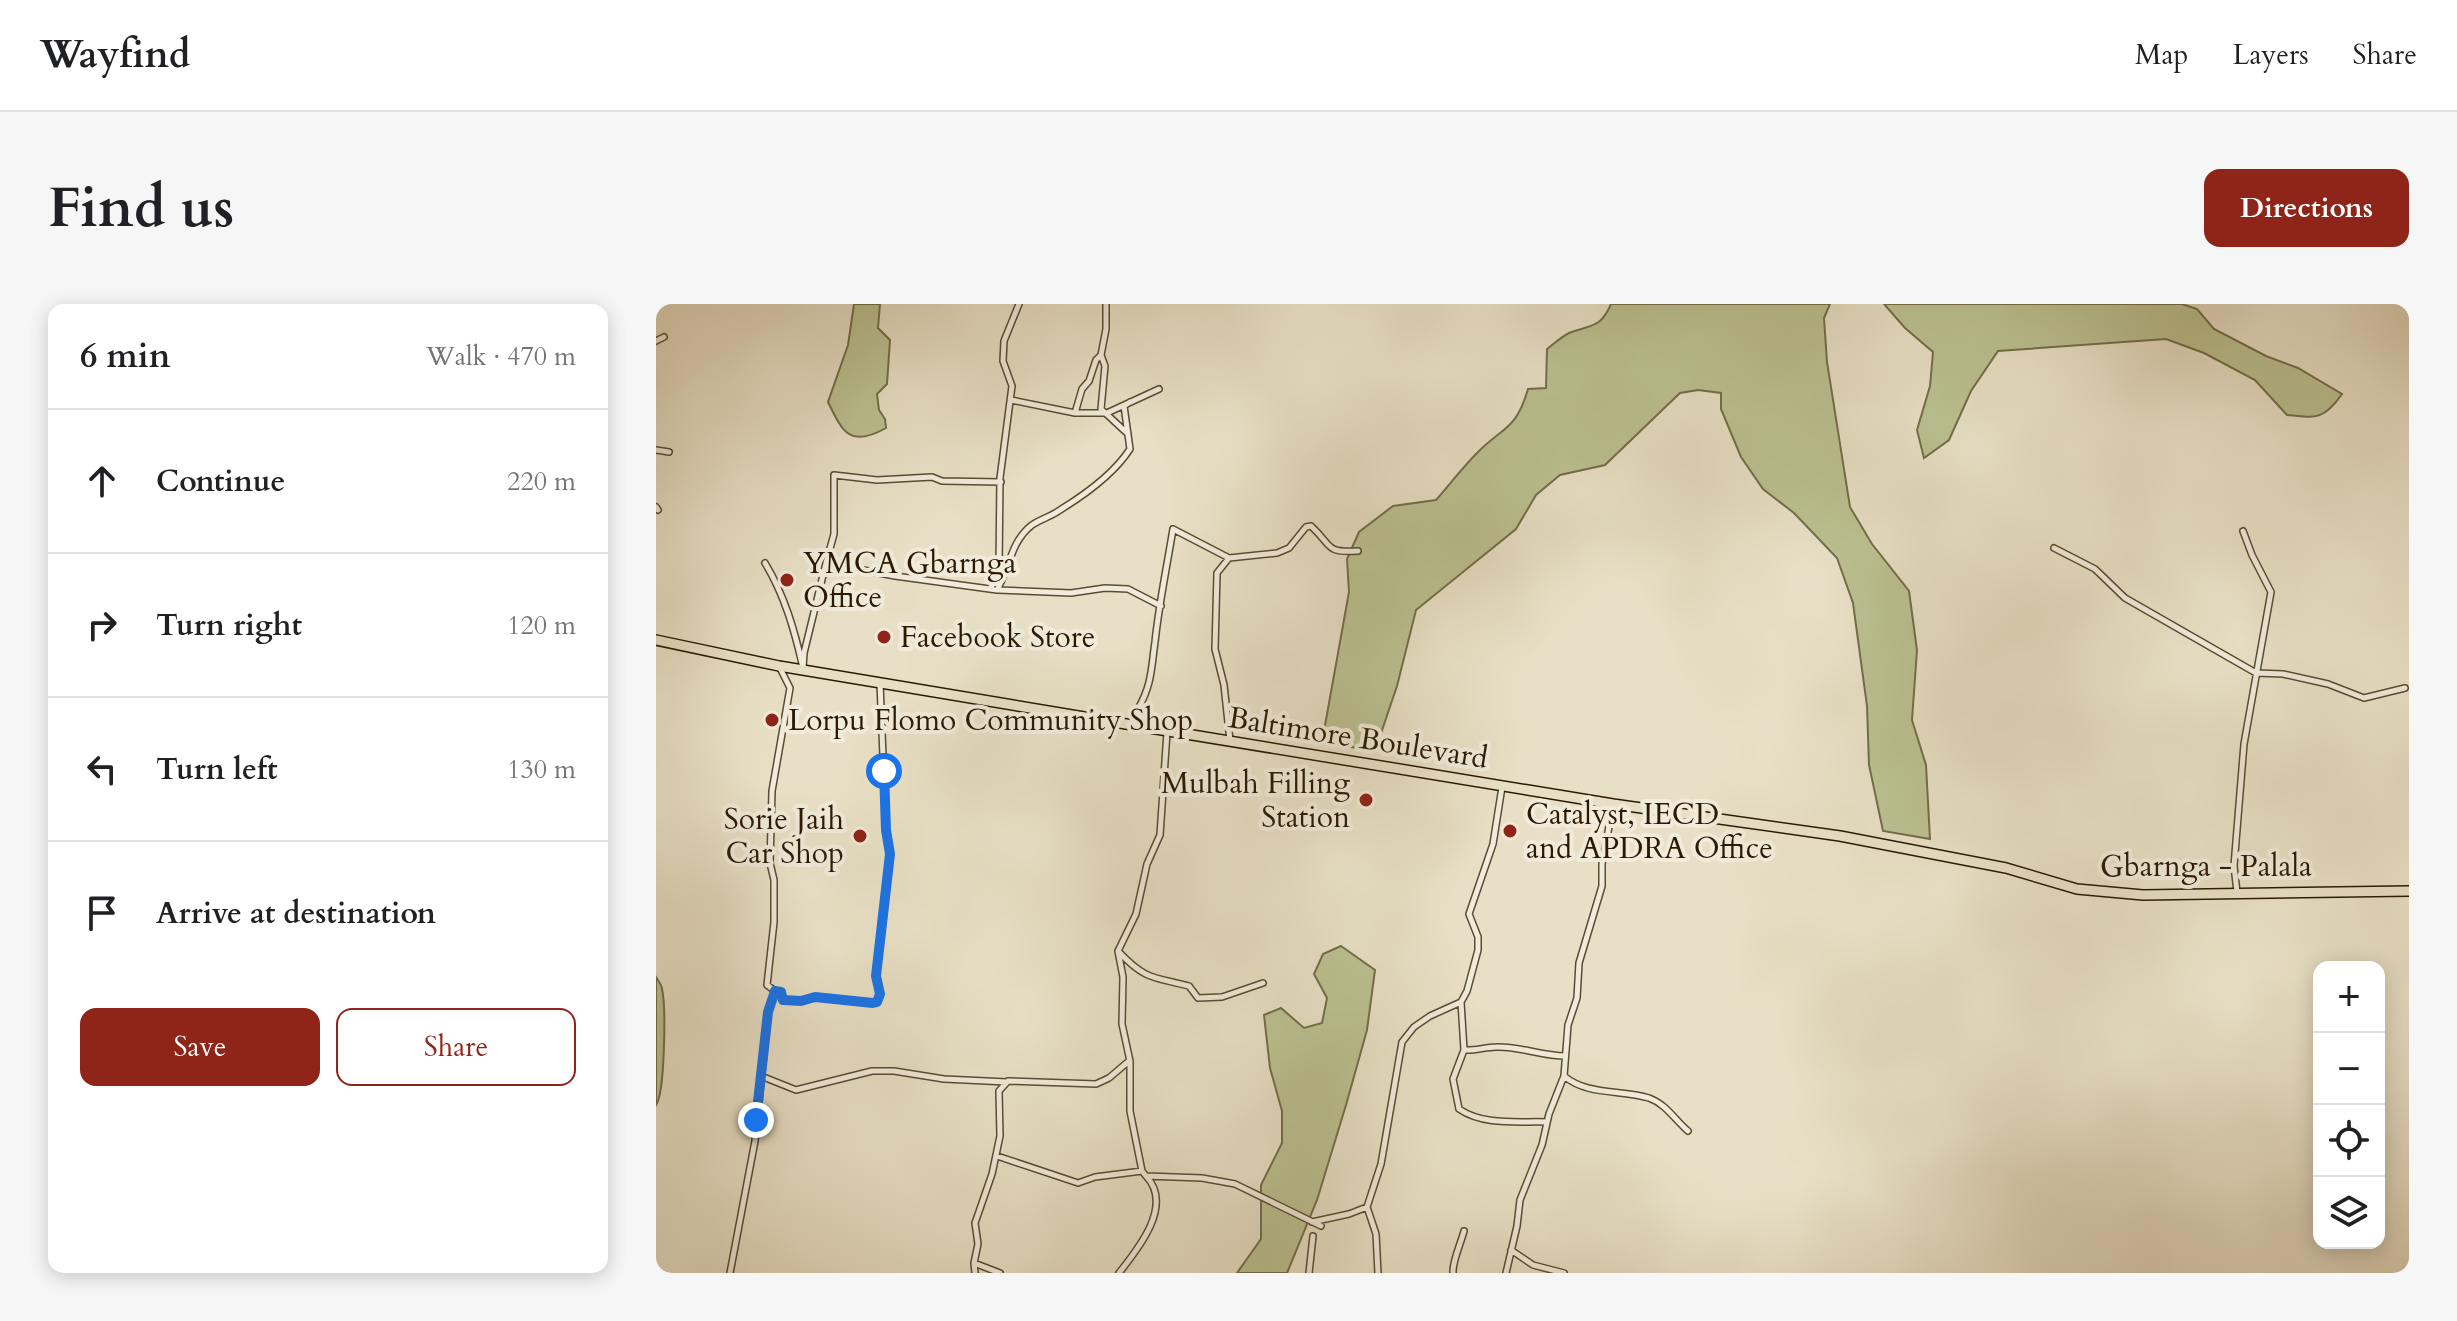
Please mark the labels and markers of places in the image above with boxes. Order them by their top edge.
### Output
place label: YMCA Gbarnga Office [803,543,1017,618]
marker: YMCA Gbarnga Office [778,571,796,589]
place label: Facebook Store [900,617,1095,658]
marker: Facebook Store [875,628,893,646]
place label: Lorpu Flomo Community Shop [788,700,1193,741]
marker: Lorpu Flomo Community Shop [763,711,781,729]
place label: Mulbah Filling Station [1161,763,1350,838]
marker: Mulbah Filling Station [1357,791,1375,809]
place label: Catalyst, IECD and APDRA Office [1526,794,1773,869]
place label: Sorie Jaih Car Shop [724,799,845,874]
marker: Catalyst, IECD and APDRA Office [1501,822,1519,840]
marker: Sorie Jaih Car Shop [851,827,869,845]

